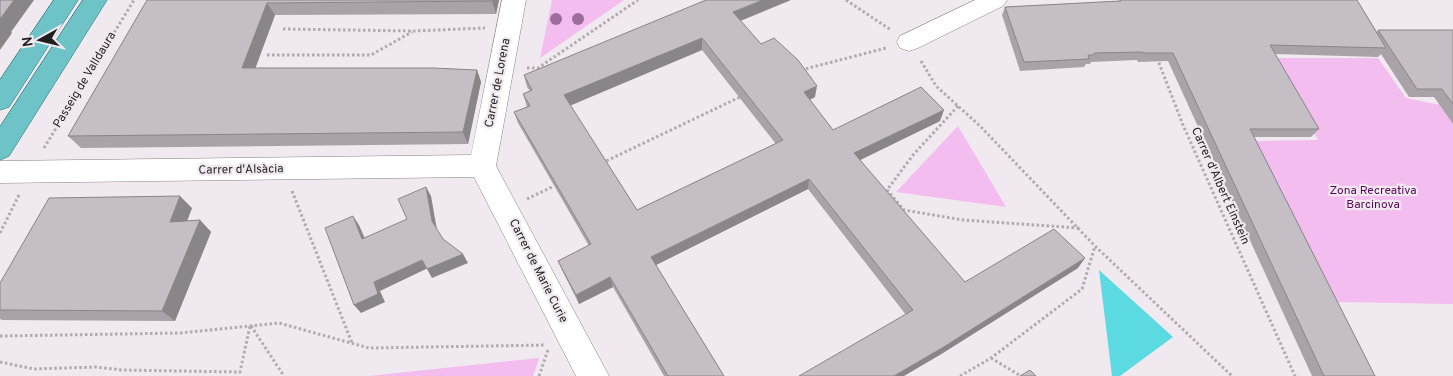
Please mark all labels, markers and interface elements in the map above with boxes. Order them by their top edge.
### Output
north arrow [15,15,65,65]
street label: Passeig de Valldaura [50,29,120,131]
text: N [19,35,38,48]
street label: Carrer de Lorena [481,37,515,129]
street label: Carrer d'Albert Einstein [1187,125,1253,247]
street label: Carrer d'Alsàcia [198,161,284,179]
park label: Zona Recreativa Barcinova [1330,183,1416,213]
street label: Carrer de Marie Curie [505,216,571,326]

